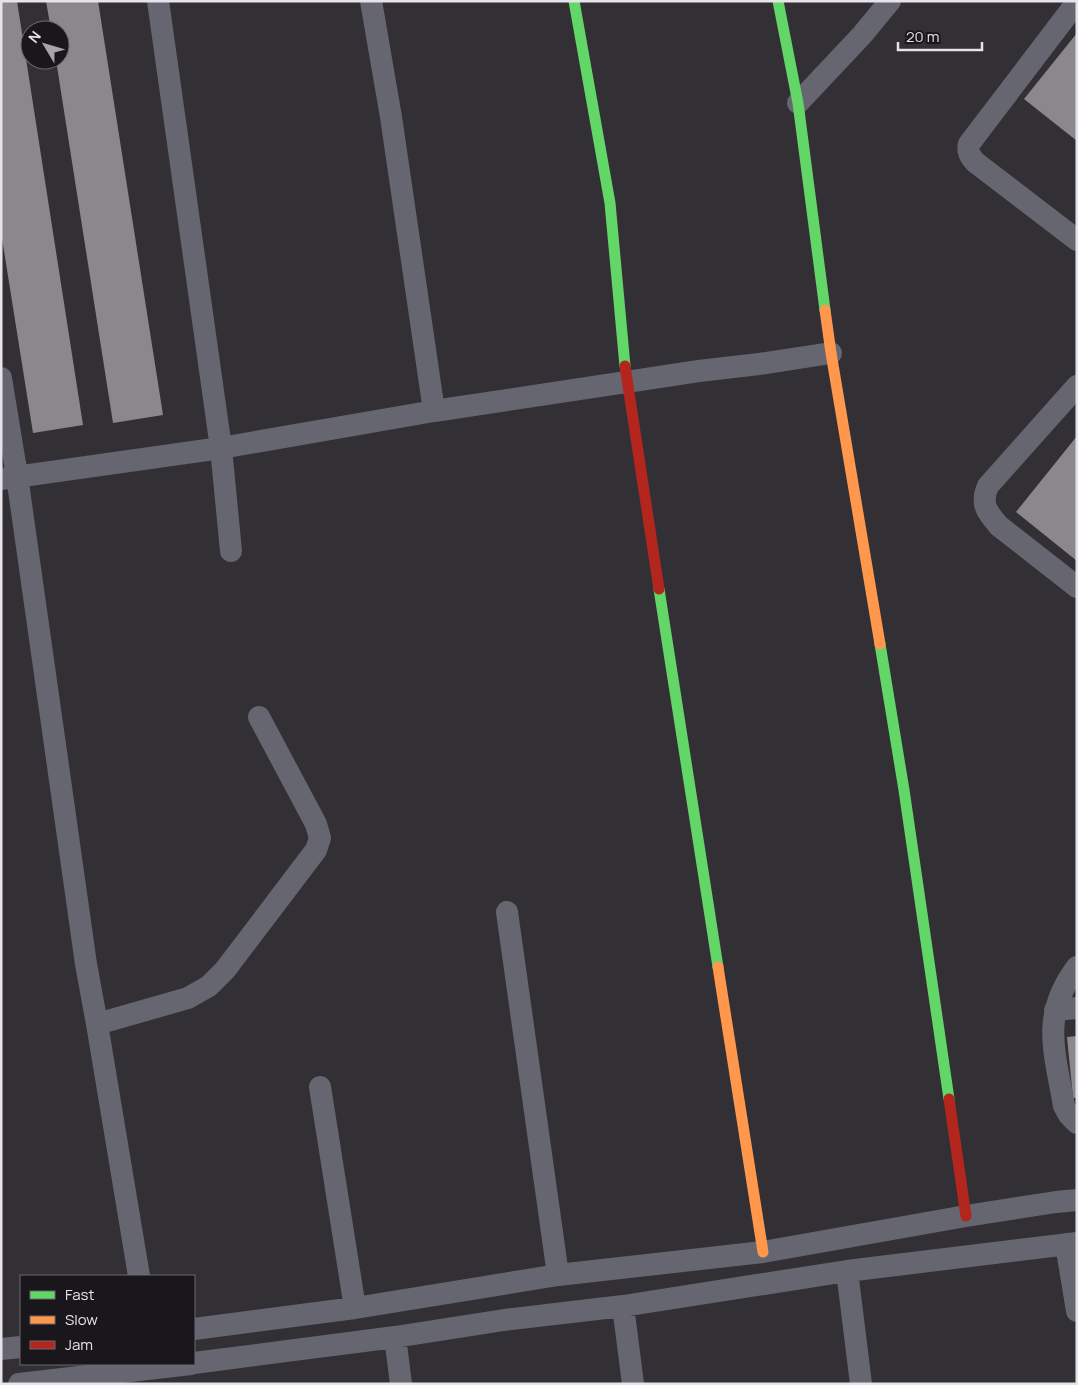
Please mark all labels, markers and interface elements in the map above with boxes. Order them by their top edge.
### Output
north arrow [20,20,70,70]
scale bar [898,20,982,52]
text: 20 m [906,26,939,47]
text: N [24,27,45,47]
legend [20,1275,195,1365]
text: Fast [65,1284,94,1305]
text: Slow [65,1309,98,1330]
text: Jam [65,1334,93,1355]

